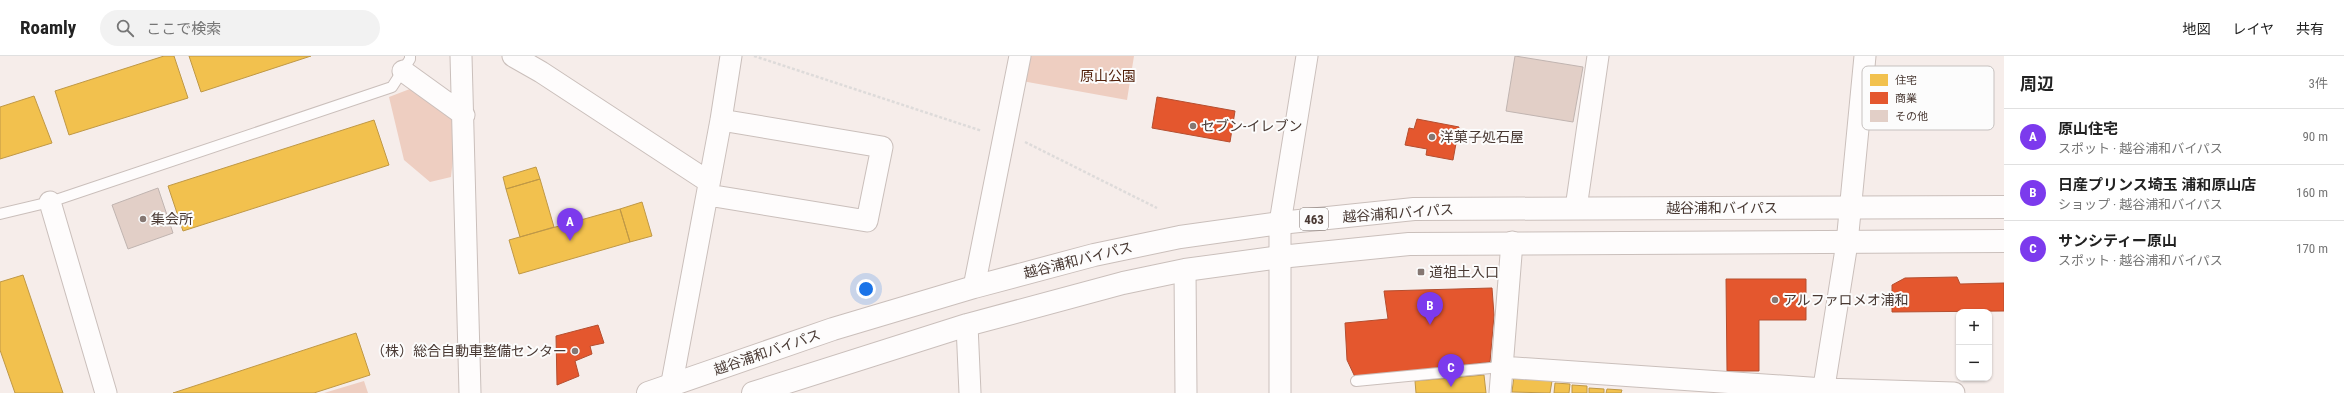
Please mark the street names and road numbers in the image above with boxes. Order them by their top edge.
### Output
street label: 越谷浦和バイパス [1666,200,1778,216]
street label: 越谷浦和バイパス [1342,201,1454,225]
road number: 463 [1300,208,1328,230]
street label: 越谷浦和バイパス [1022,239,1134,281]
street label: 越谷浦和バイパス [712,326,822,378]

